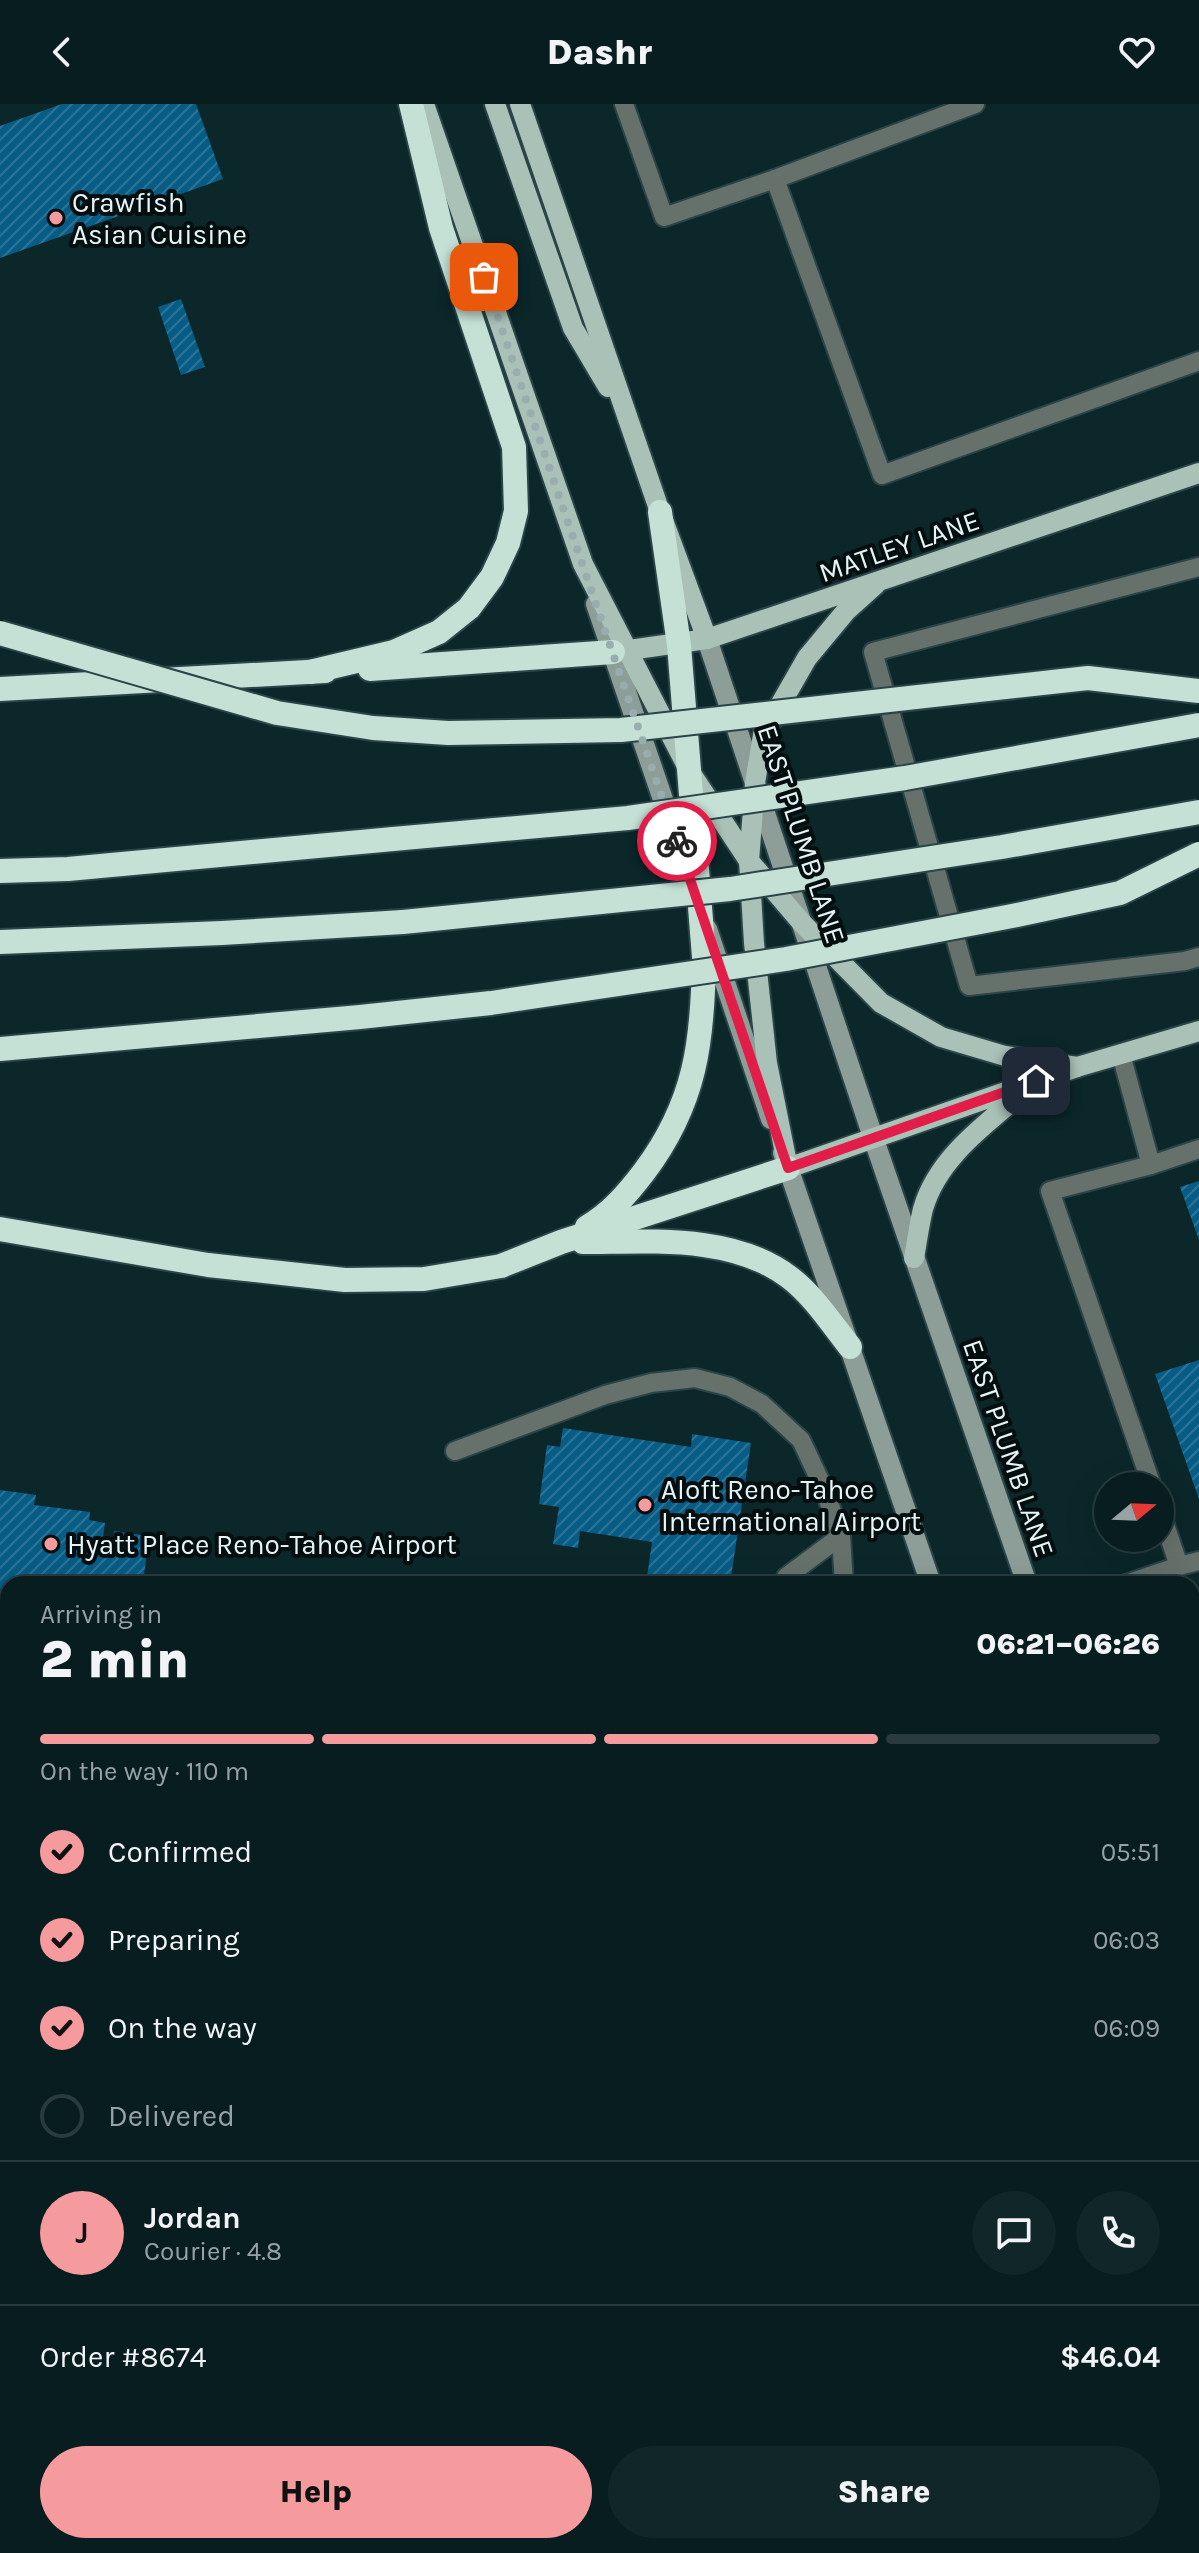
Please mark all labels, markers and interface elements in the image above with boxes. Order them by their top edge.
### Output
icon: back [40,30,84,74]
icon: heart [1115,30,1159,74]
text: Dashr [547,31,652,73]
place label: Crawfish Asian Cuisine [72,186,247,251]
marker: Crawfish Asian Cuisine [47,209,65,227]
pin [450,243,518,311]
icon: bag [462,255,506,299]
street label: MATLEY LANE [815,504,984,589]
street label: EAST PLUMB LANE [751,721,852,948]
courier [637,801,717,881]
icon: bike [655,819,699,863]
pin [1002,1047,1070,1115]
icon: home [1014,1059,1058,1103]
street label: EAST PLUMB LANE [956,1335,1061,1561]
north arrow [1094,1472,1174,1552]
map controls [1094,1472,1174,1552]
place label: Aloft Reno-Tahoe International Airport [661,1473,921,1538]
marker: Aloft Reno-Tahoe International Airport [636,1496,654,1514]
place label: Hyatt Place Reno-Tahoe Airport [67,1528,457,1561]
marker: Hyatt Place Reno-Tahoe Airport [42,1535,60,1553]
text: Arriving in [40,1599,162,1630]
text: 06:21–06:26 [976,1626,1160,1662]
text: 2 min [40,1629,189,1690]
text: On the way · 110 m [40,1756,249,1787]
icon: check [40,1830,84,1874]
text: Confirmed [108,1834,252,1870]
text: 05:51 [1101,1837,1160,1868]
icon: check [40,1918,84,1962]
text: Preparing [108,1922,240,1958]
text: 06:03 [1093,1925,1160,1956]
icon: check [40,2006,84,2050]
text: On the way [108,2010,257,2046]
text: 06:09 [1093,2013,1160,2044]
text: Delivered [108,2098,235,2134]
button: chat [972,2191,1056,2275]
button: phone [1076,2191,1160,2275]
text: Jordan [144,2200,241,2236]
text: J [75,2215,89,2251]
text: Courier · 4.8 [144,2236,282,2267]
text: Order #8674 [40,2339,207,2375]
text: $46.04 [1060,2339,1160,2375]
button: Help [40,2446,592,2538]
button: Share [608,2446,1160,2538]

